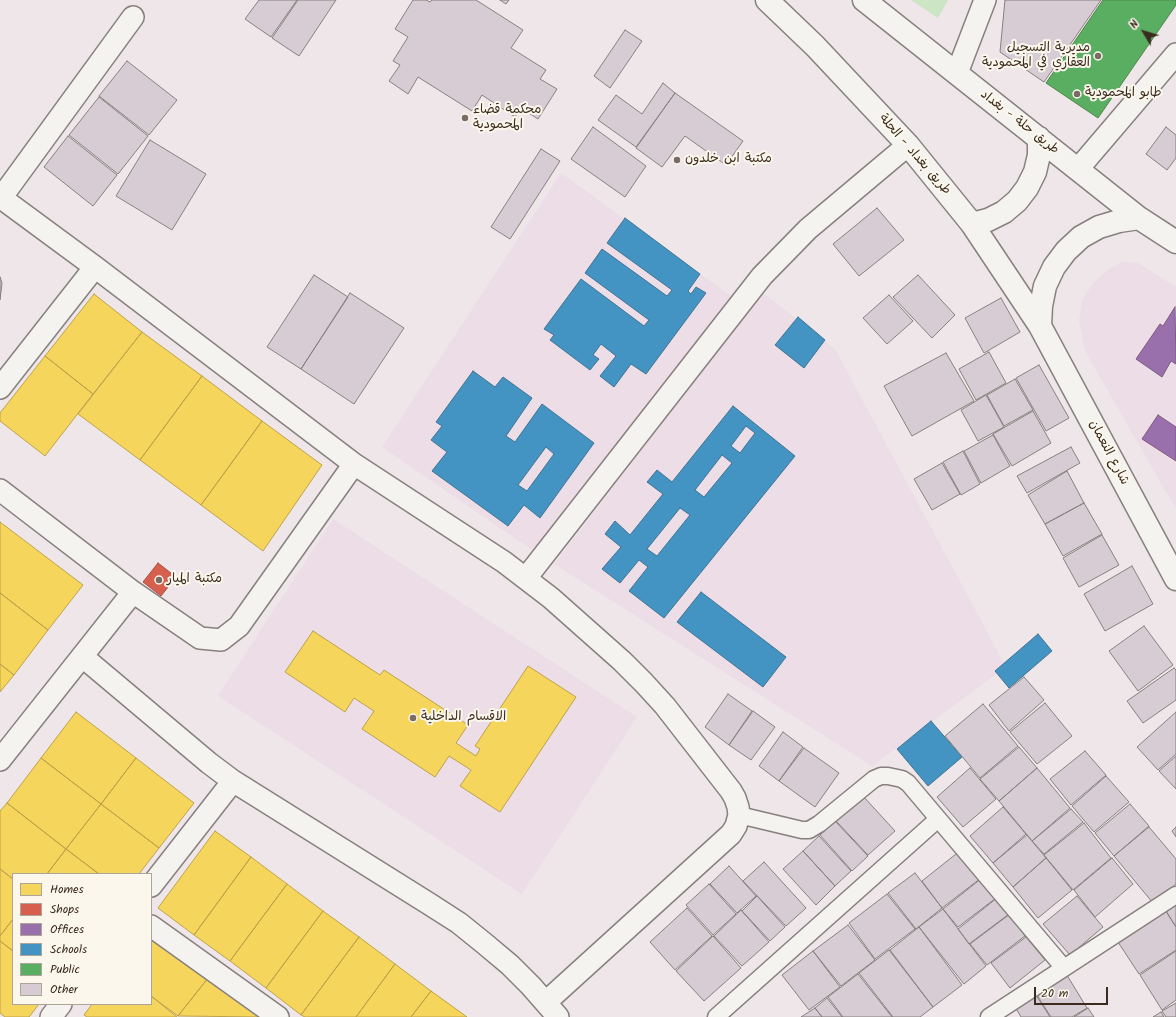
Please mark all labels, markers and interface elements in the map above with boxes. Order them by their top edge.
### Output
north arrow [1124,12,1164,52]
text: N [1125,16,1144,33]
place label: مديرية التسجيل العقاري في المحمودية [982,41,1090,72]
marker: مديرية التسجيل العقاري في المحمودية [1093,51,1103,61]
place label: طابو المحمودية [1085,86,1162,102]
street label: طريق حلة - بغداد [977,87,1061,159]
marker: طابو المحمودية [1072,89,1082,99]
place label: محكمة قضاء المحمودية [473,103,541,134]
street label: طريق بغداد - الحلة [875,111,953,199]
marker: محكمة قضاء المحمودية [460,113,470,123]
place label: مكتبة ابن خلدون [685,152,772,168]
marker: مكتبة ابن خلدون [672,155,682,165]
street label: شارع النعمان [1084,418,1132,488]
place label: مكتبة الميار [167,572,222,588]
marker: مكتبة الميار [154,575,164,585]
place label: الاقسام الداخلية [421,710,506,726]
marker: الاقسام الداخلية [408,713,418,723]
legend [12,873,152,1005]
text: Homes [50,880,84,899]
text: Shops [50,900,79,919]
text: Offices [50,920,84,939]
text: Schools [50,940,87,959]
text: Public [50,960,80,979]
scale bar [1036,979,1110,1005]
text: Other [50,980,78,999]
text: 20 m [1041,984,1068,1003]

